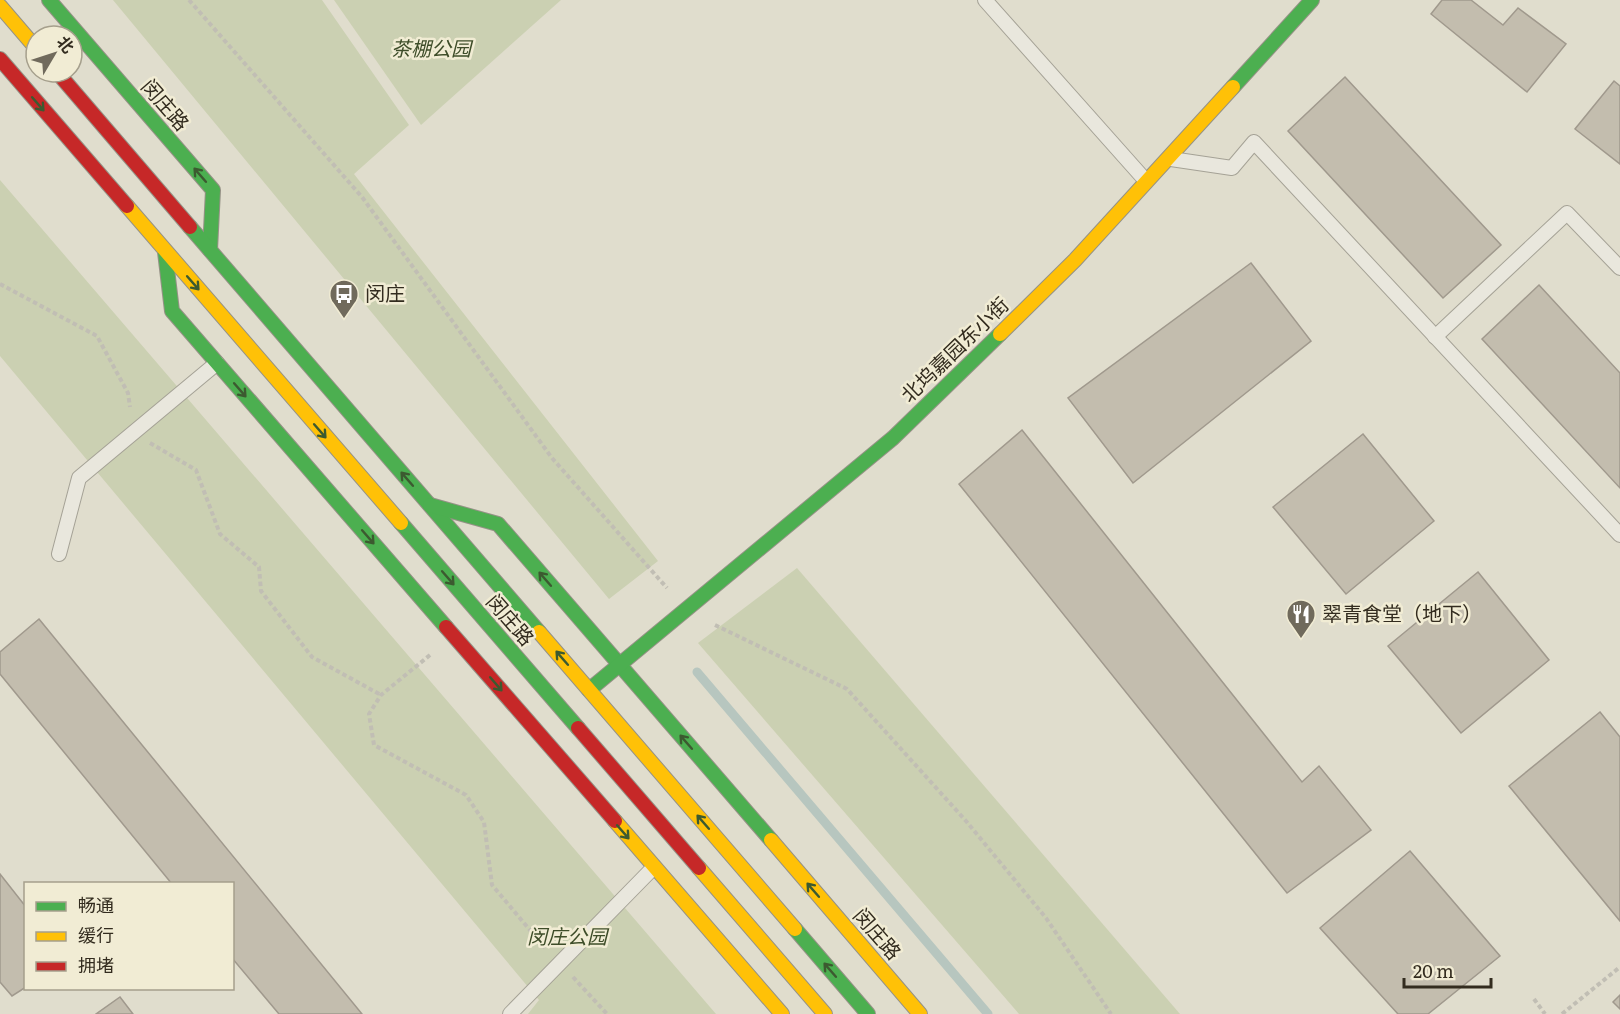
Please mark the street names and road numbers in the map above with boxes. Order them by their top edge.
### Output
street label: 闵庄路 [136,71,198,136]
street label: 北坞嘉园东小街 [893,289,1014,408]
street label: 闵庄路 [481,586,543,651]
street label: 闵庄路 [848,900,910,965]

